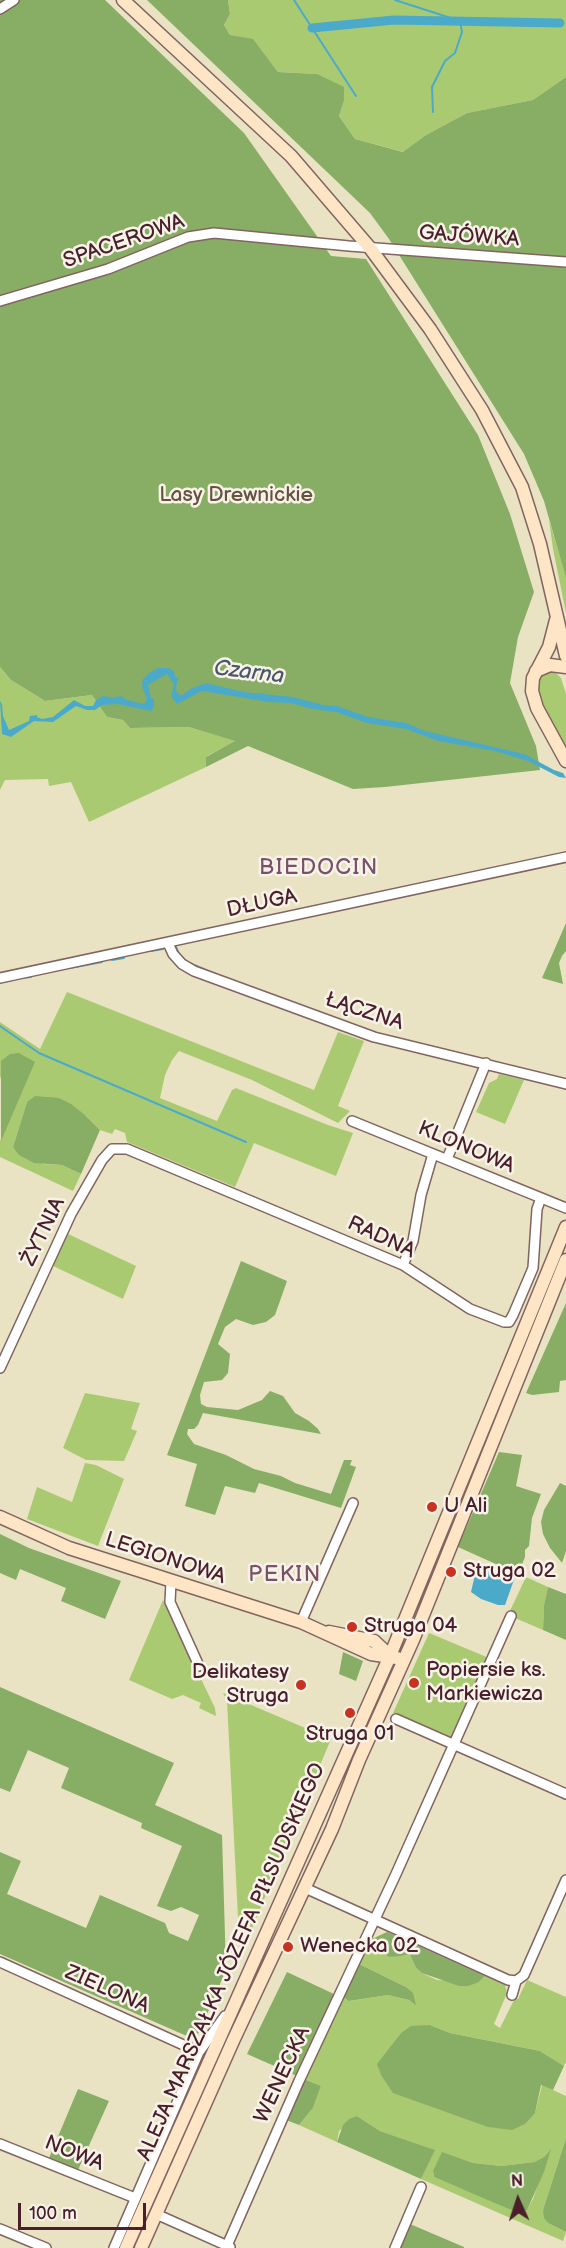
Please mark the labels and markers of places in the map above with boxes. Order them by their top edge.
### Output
place label: U Ali [444,1494,487,1520]
marker: U Ali [425,1500,439,1514]
place label: Struga 02 [463,1559,556,1585]
marker: Struga 02 [444,1565,458,1579]
place label: Struga 04 [364,1614,457,1640]
marker: Struga 04 [345,1620,359,1634]
place label: Popiersie ks. Markiewicza [426,1658,546,1708]
place label: Delikatesy Struga [192,1660,289,1710]
marker: Popiersie ks. Markiewicza [407,1676,421,1690]
marker: Delikatesy Struga [294,1678,308,1692]
marker: Struga 01 [343,1706,357,1720]
place label: Struga 01 [306,1722,394,1748]
place label: Wenecka 02 [300,1934,418,1960]
marker: Wenecka 02 [281,1940,295,1954]

